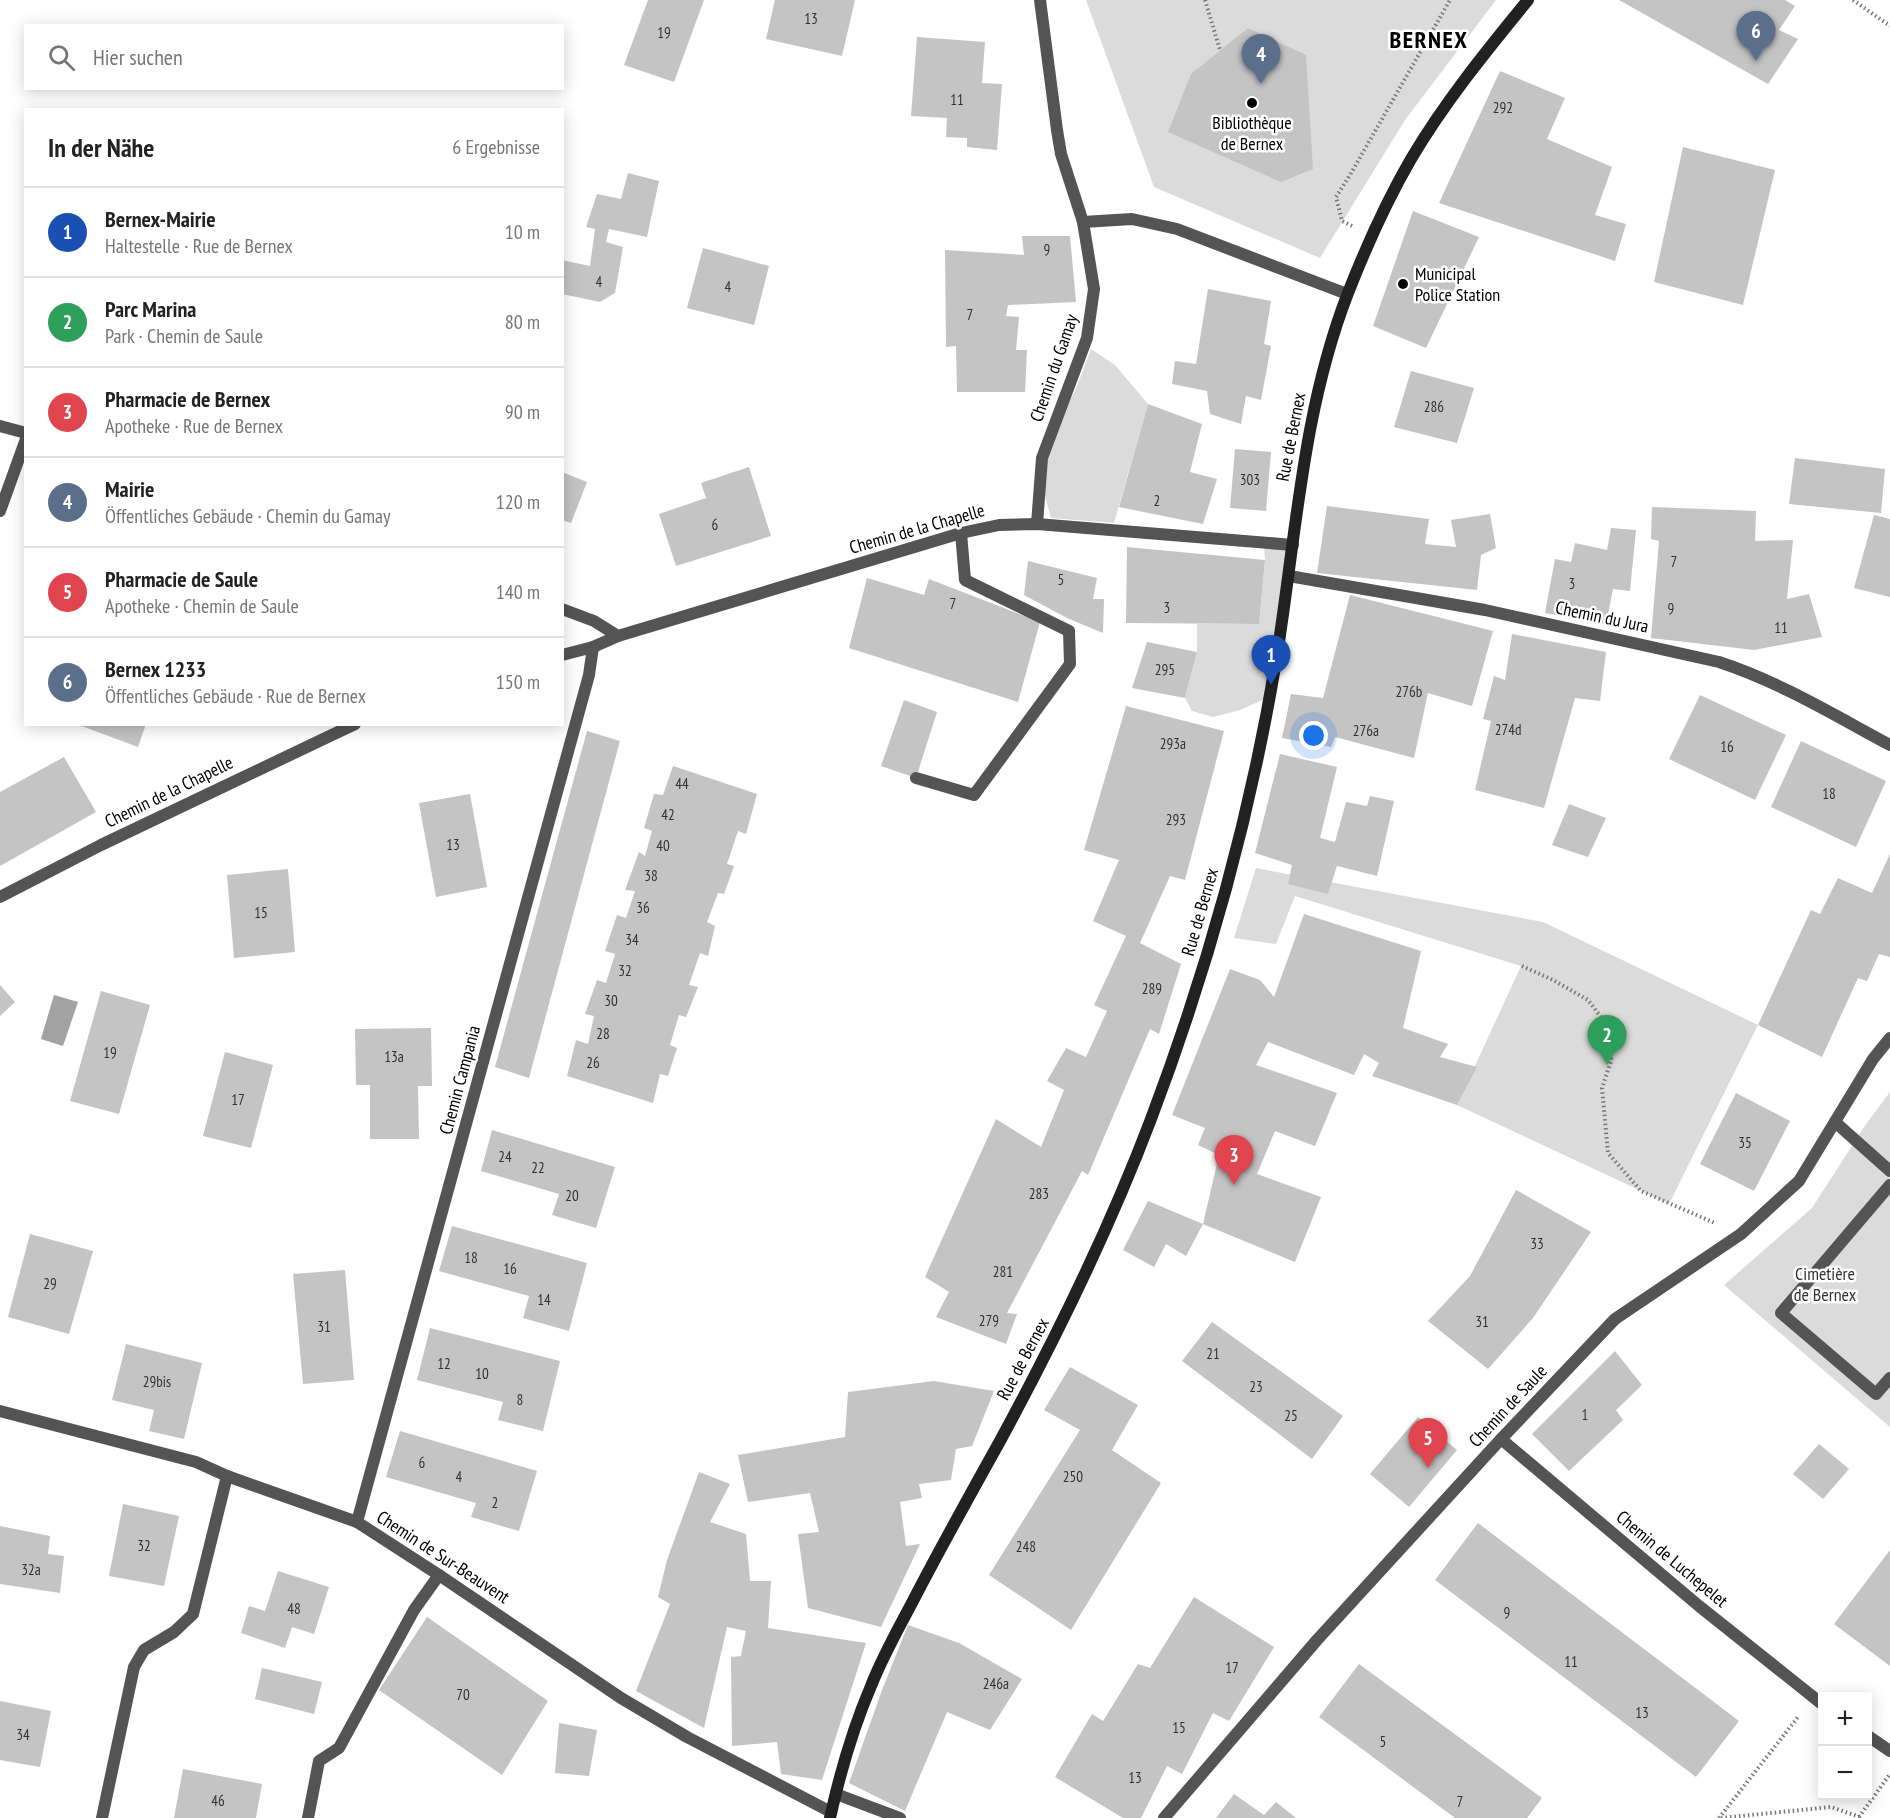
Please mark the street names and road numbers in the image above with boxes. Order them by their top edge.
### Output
street label: Chemin du Gamay [1024,311,1083,425]
street label: Rue de Bernex [1271,390,1310,483]
street label: Chemin de la Chapelle [847,498,987,559]
street label: Chemin du Jura [1553,595,1651,638]
street label: Chemin de la Chapelle [101,751,237,832]
street label: Rue de Bernex [1176,865,1223,958]
street label: Chemin Campania [434,1023,485,1137]
street label: Rue de Bernex [991,1313,1054,1404]
street label: Chemin de Saule [1464,1360,1552,1452]
street label: Chemin de Sur-Beauvent [372,1505,514,1608]
street label: Chemin de Luchepelet [1612,1505,1733,1612]

